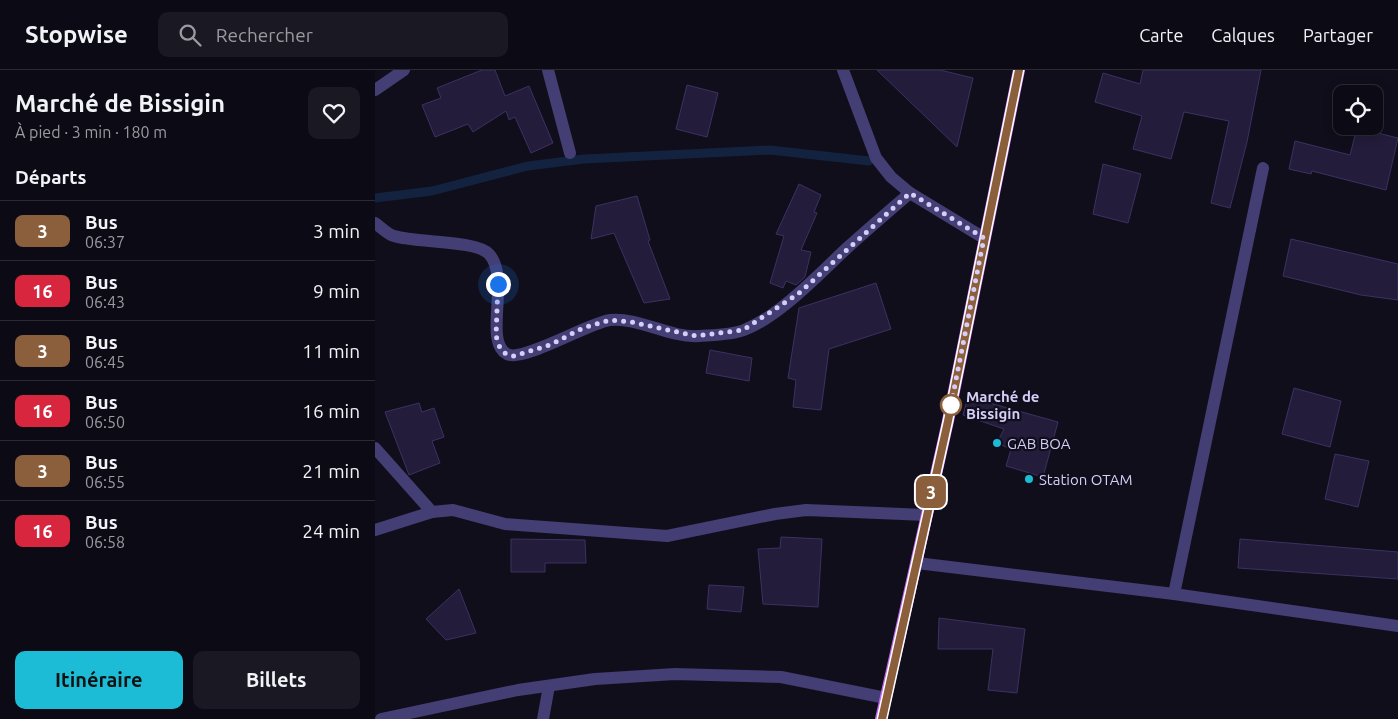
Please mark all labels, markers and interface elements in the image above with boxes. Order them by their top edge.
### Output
search box [158,12,508,57]
text: Stopwise [25,21,128,48]
icon: search [176,21,204,49]
text: Rechercher [216,24,313,46]
text: Carte [1139,25,1183,45]
text: Calques [1211,25,1275,45]
text: Partager [1303,25,1373,45]
map controls [1333,85,1383,135]
button: locate [1333,85,1383,135]
button: heart [308,87,360,139]
text: Marché de Bissigin [15,90,225,117]
text: À pied · 3 min · 180 m [15,123,167,141]
text: Départs [15,166,86,188]
text: Bus [85,211,118,233]
text: 3 min [313,220,360,242]
text: 3 [37,221,48,241]
text: 06:37 [85,233,125,251]
text: Bus [85,271,118,293]
your location [486,272,511,297]
text: 9 min [313,280,360,302]
text: 16 [32,281,53,301]
text: 06:43 [85,293,125,311]
text: Bus [85,331,118,353]
text: 11 min [302,340,360,362]
text: 3 [37,341,48,361]
text: 06:45 [85,353,125,371]
place label: Marché de Bissigin [966,388,1040,422]
text: Bus [85,391,118,413]
marker: Marché de Bissigin [940,394,962,416]
text: 16 min [302,400,360,422]
text: 16 [32,401,53,421]
text: 06:50 [85,413,125,431]
place label: GAB BOA [1007,435,1071,452]
marker: GAB BOA [991,437,1003,449]
text: Bus [85,451,118,473]
text: 21 min [302,460,360,482]
text: 3 [37,461,48,481]
place label: Station OTAM [1039,471,1132,488]
text: 06:55 [85,473,125,491]
marker: Station OTAM [1023,473,1035,485]
line badge: 3 [915,476,947,508]
text: 3 [926,482,936,502]
text: Bus [85,511,118,533]
text: 24 min [302,520,360,542]
text: 16 [32,521,53,541]
text: 06:58 [85,533,125,551]
button: Itinéraire [15,651,183,709]
button: Billets [193,651,360,709]

